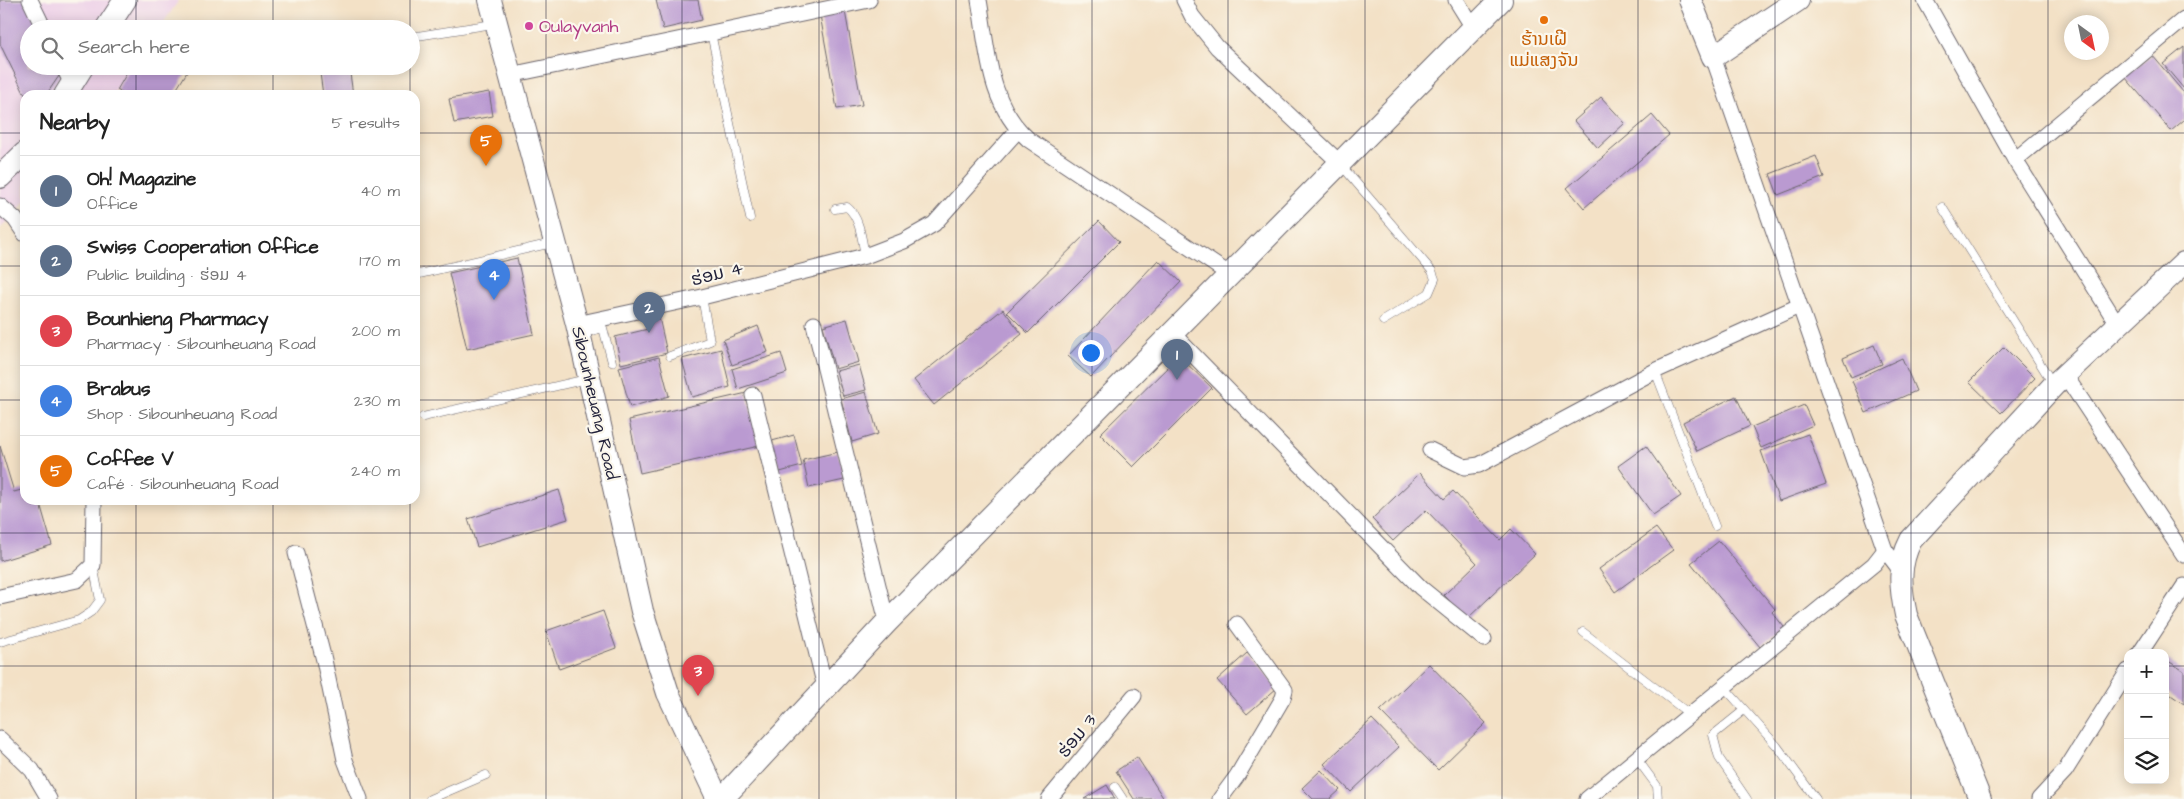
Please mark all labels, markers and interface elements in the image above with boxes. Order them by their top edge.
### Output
place label: Oulayvanh [539,14,619,40]
marker: ຮ້ານເຝີ ແມ່ແສງຈັນ [1538,14,1550,26]
north arrow [2064,15,2109,60]
search box [20,20,420,75]
marker: Oulayvanh [523,20,535,32]
place label: ຮ້ານເຝີ ແມ່ແສງຈັນ [1510,27,1578,73]
icon: search [38,34,66,62]
text: Search here [78,34,190,61]
text: Nearby [40,108,110,137]
text: 5 results [332,112,400,134]
pin: 5 [470,125,502,166]
text: Oh! Magazine [87,166,196,193]
text: 1 [55,180,57,202]
text: 40 m [360,180,400,202]
text: Office [87,193,138,215]
text: Swiss Cooperation Office [87,234,319,261]
text: 2 [51,250,61,272]
text: 170 m [359,250,400,272]
street label: ຮ່ອມ 4 [688,255,746,293]
pin: 4 [478,259,510,300]
text: Public building · ຮ່ອມ 4 [87,264,247,286]
pin: 2 [633,292,665,333]
text: Bounhieng Pharmacy [87,306,268,333]
text: 3 [52,320,60,342]
text: 200 m [352,320,400,342]
street label: Sibounheuang Road [564,324,625,482]
text: Pharmacy · Sibounheuang Road [87,333,316,355]
pin: 1 [1161,339,1193,380]
your location [1078,340,1104,366]
text: Brabus [87,376,151,403]
text: 4 [51,390,61,412]
text: 230 m [354,390,400,412]
text: Shop · Sibounheuang Road [87,403,277,425]
text: Coffee V [87,446,174,473]
text: 5 [50,460,62,482]
text: 240 m [351,460,400,482]
text: Café · Sibounheuang Road [87,473,279,495]
map controls [2124,649,2169,784]
button: + [2124,649,2169,694]
pin: 3 [682,655,714,696]
button: − [2124,694,2169,739]
street label: ຮ່ອມ 3 [1052,709,1102,763]
button: layers [2124,739,2169,784]

